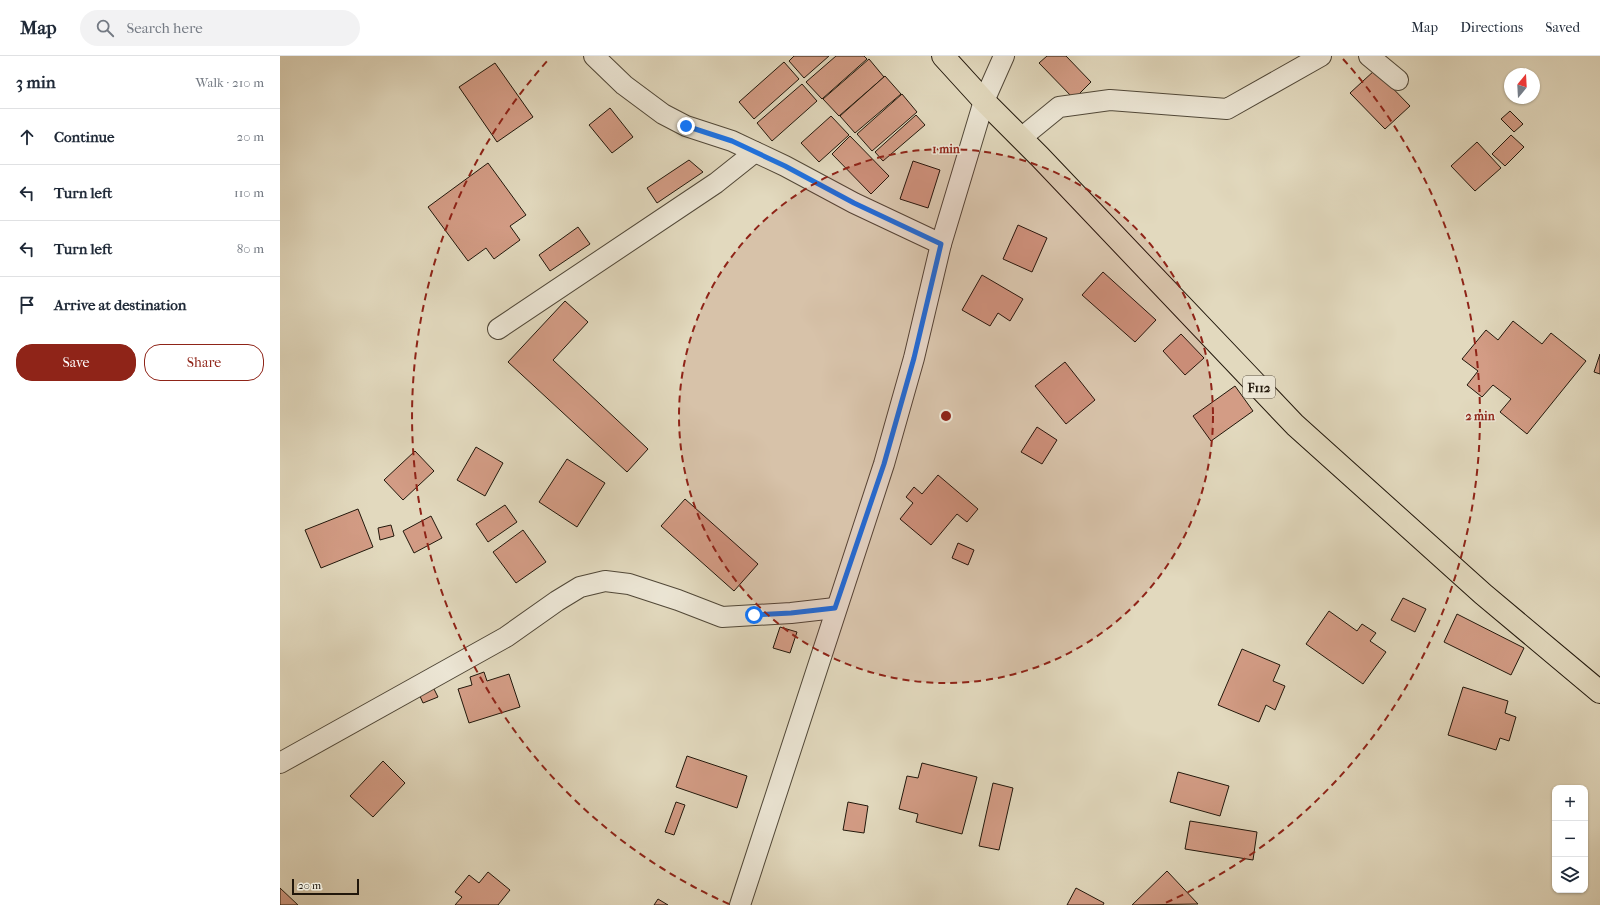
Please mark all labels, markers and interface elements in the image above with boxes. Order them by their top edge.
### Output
search box [80,10,360,46]
text: Map [20,17,56,39]
icon: search [94,17,116,39]
text: Search here [126,19,203,37]
text: Map [1411,19,1438,36]
text: Directions [1460,19,1523,36]
text: Saved [1545,19,1580,36]
north arrow [1504,68,1540,104]
text: 3 min [16,72,56,92]
text: Walk · 210 m [196,75,264,90]
route end [677,117,695,135]
icon: ahead [16,126,38,148]
text: Continue [54,128,114,146]
text: 20 m [237,129,264,144]
text: 1 min [932,142,961,156]
icon: left [16,182,38,204]
text: Turn left [54,184,112,202]
text: 110 m [234,185,264,200]
icon: left [16,238,38,260]
text: Turn left [54,240,112,258]
text: 80 m [237,241,264,256]
icon: arrive [16,294,38,316]
text: Arrive at destination [54,296,186,314]
button: Save [16,344,136,381]
button: Share [144,344,264,381]
road number: F112 [1243,376,1275,398]
centre of rings [939,409,953,423]
text: 2 min [1465,409,1496,423]
route start [745,606,763,624]
map controls [1552,785,1588,893]
button: + [1552,785,1588,821]
button: − [1552,821,1588,857]
button: layers [1552,857,1588,893]
scale bar [292,877,359,896]
text: 20 m [298,879,321,892]

